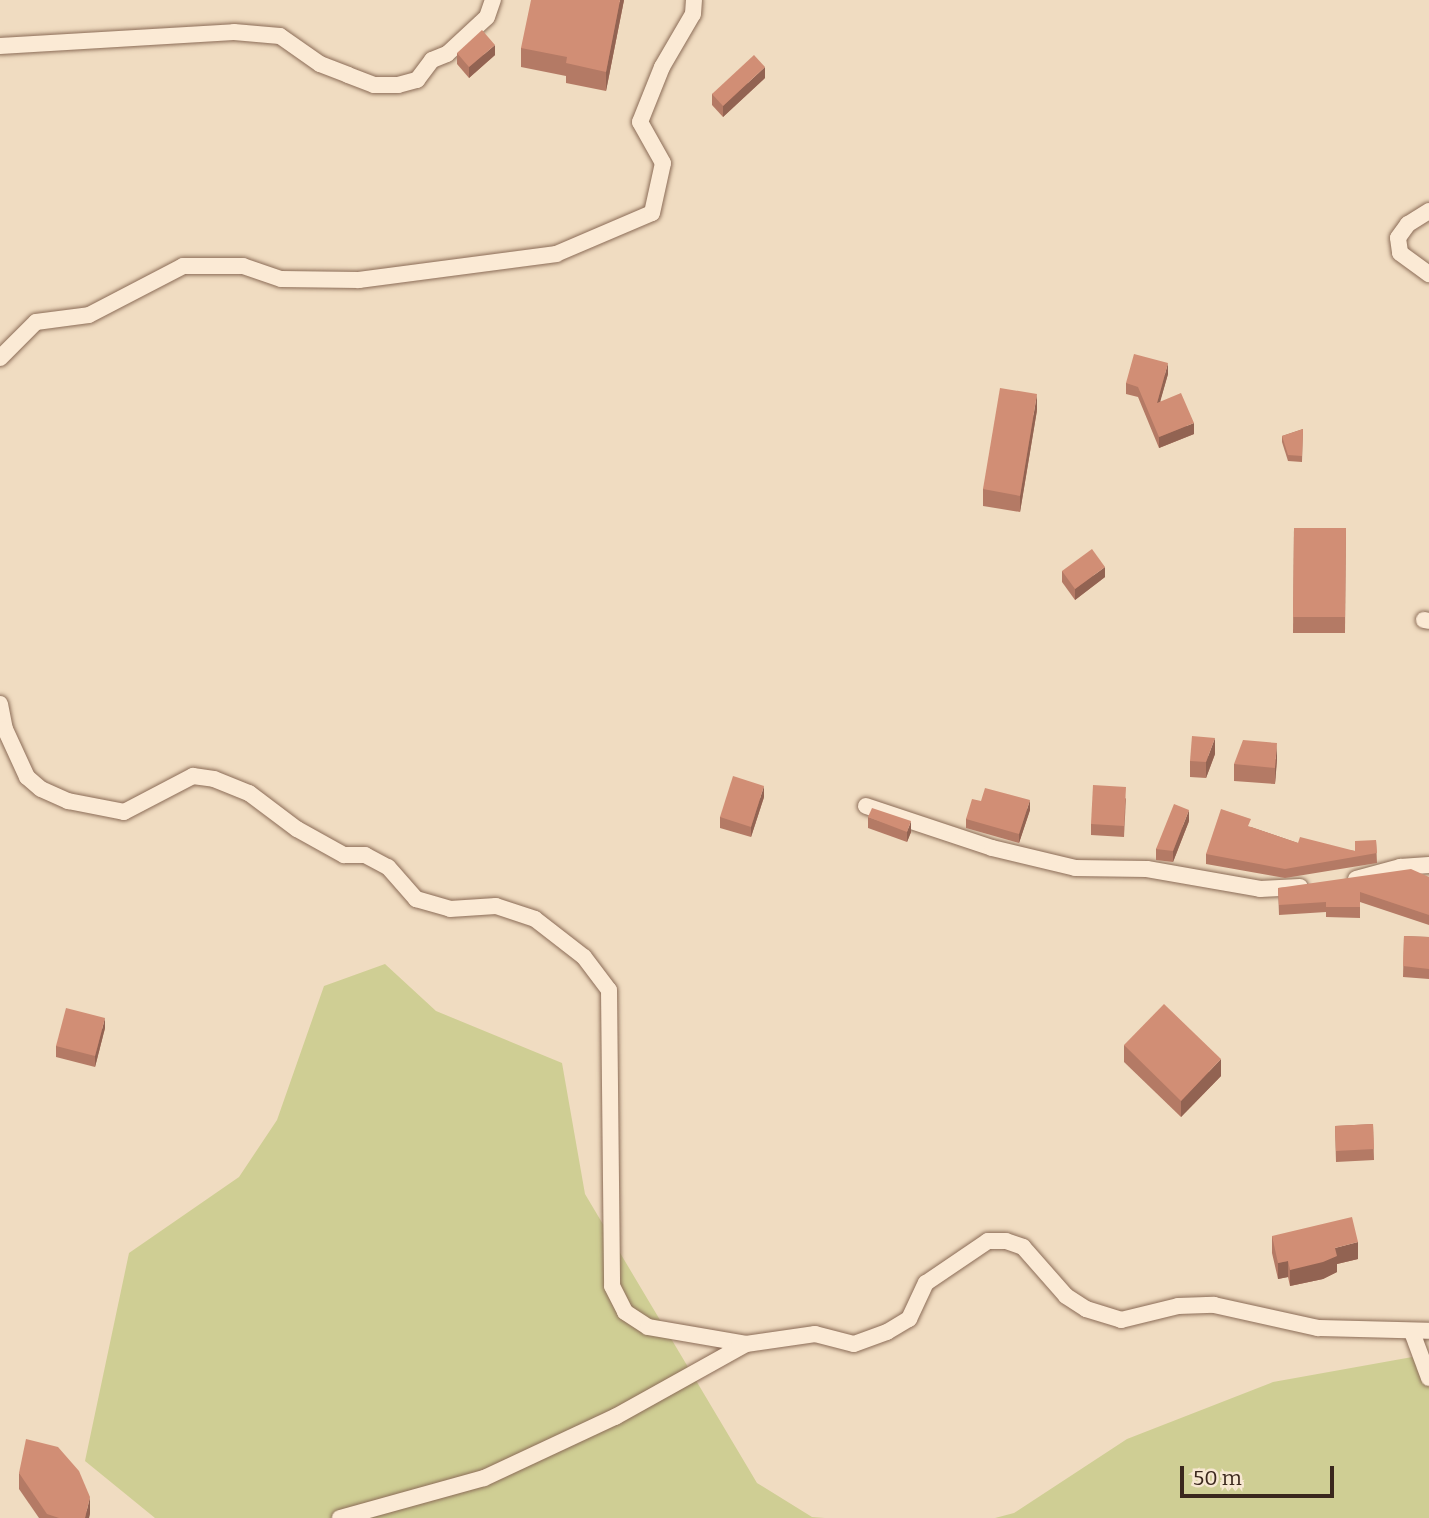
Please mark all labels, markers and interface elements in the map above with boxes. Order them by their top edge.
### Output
scale bar [1184,1452,1338,1496]
text: 50 m [1193,1465,1242,1491]

